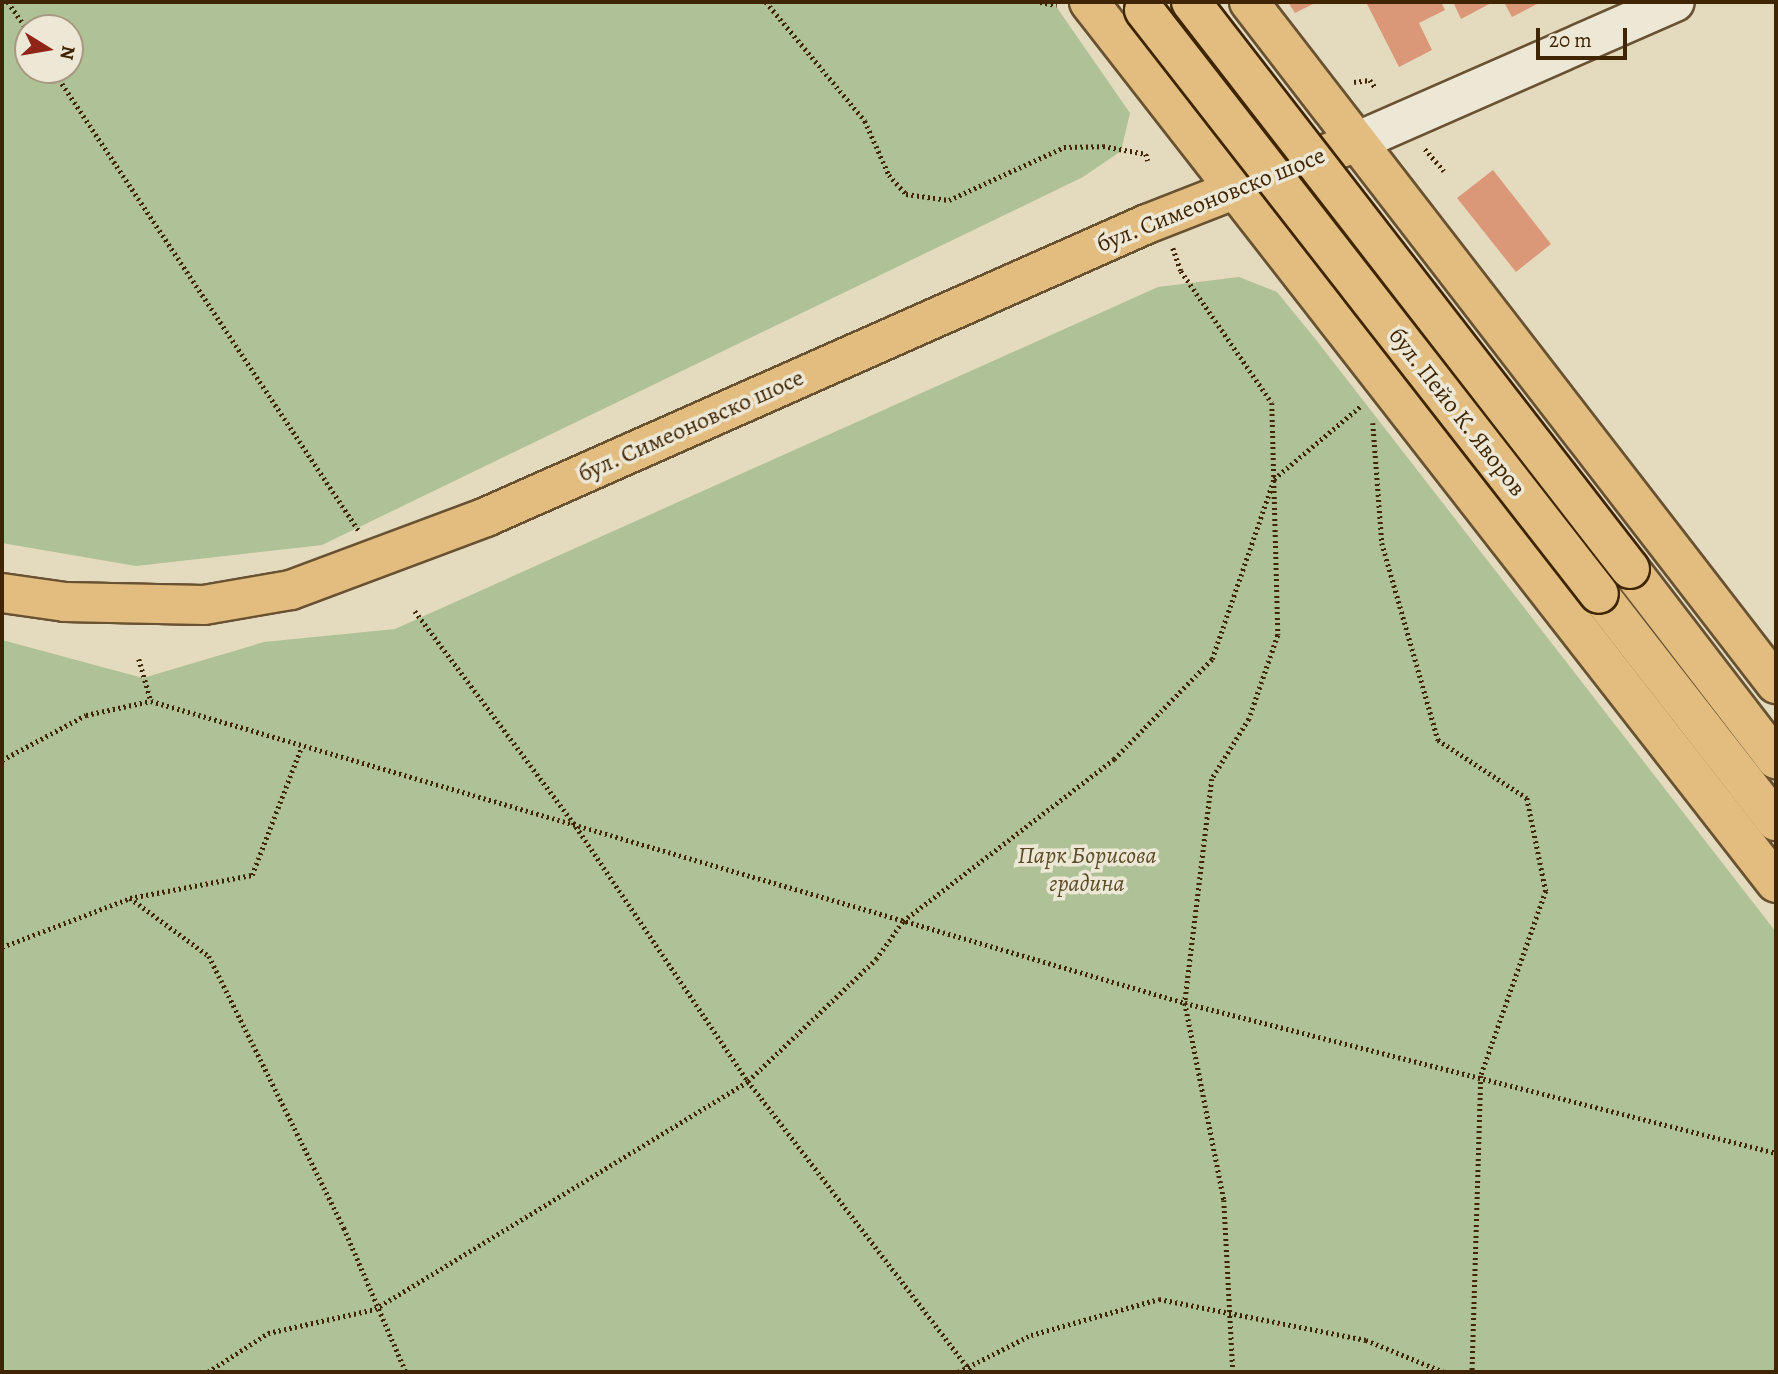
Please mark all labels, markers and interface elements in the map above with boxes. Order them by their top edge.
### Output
north arrow [14,14,84,84]
scale bar [1540,14,1631,58]
text: 20 m [1549,26,1592,54]
text: N [54,43,82,62]
street label: бул. Симеоновско шосе [1092,141,1330,259]
street label: бул. Пейо К. Яворов [1382,322,1532,502]
street label: бул. Симеоновско шосе [574,363,808,489]
park label: Парк Борисова градина [1017,842,1157,898]

